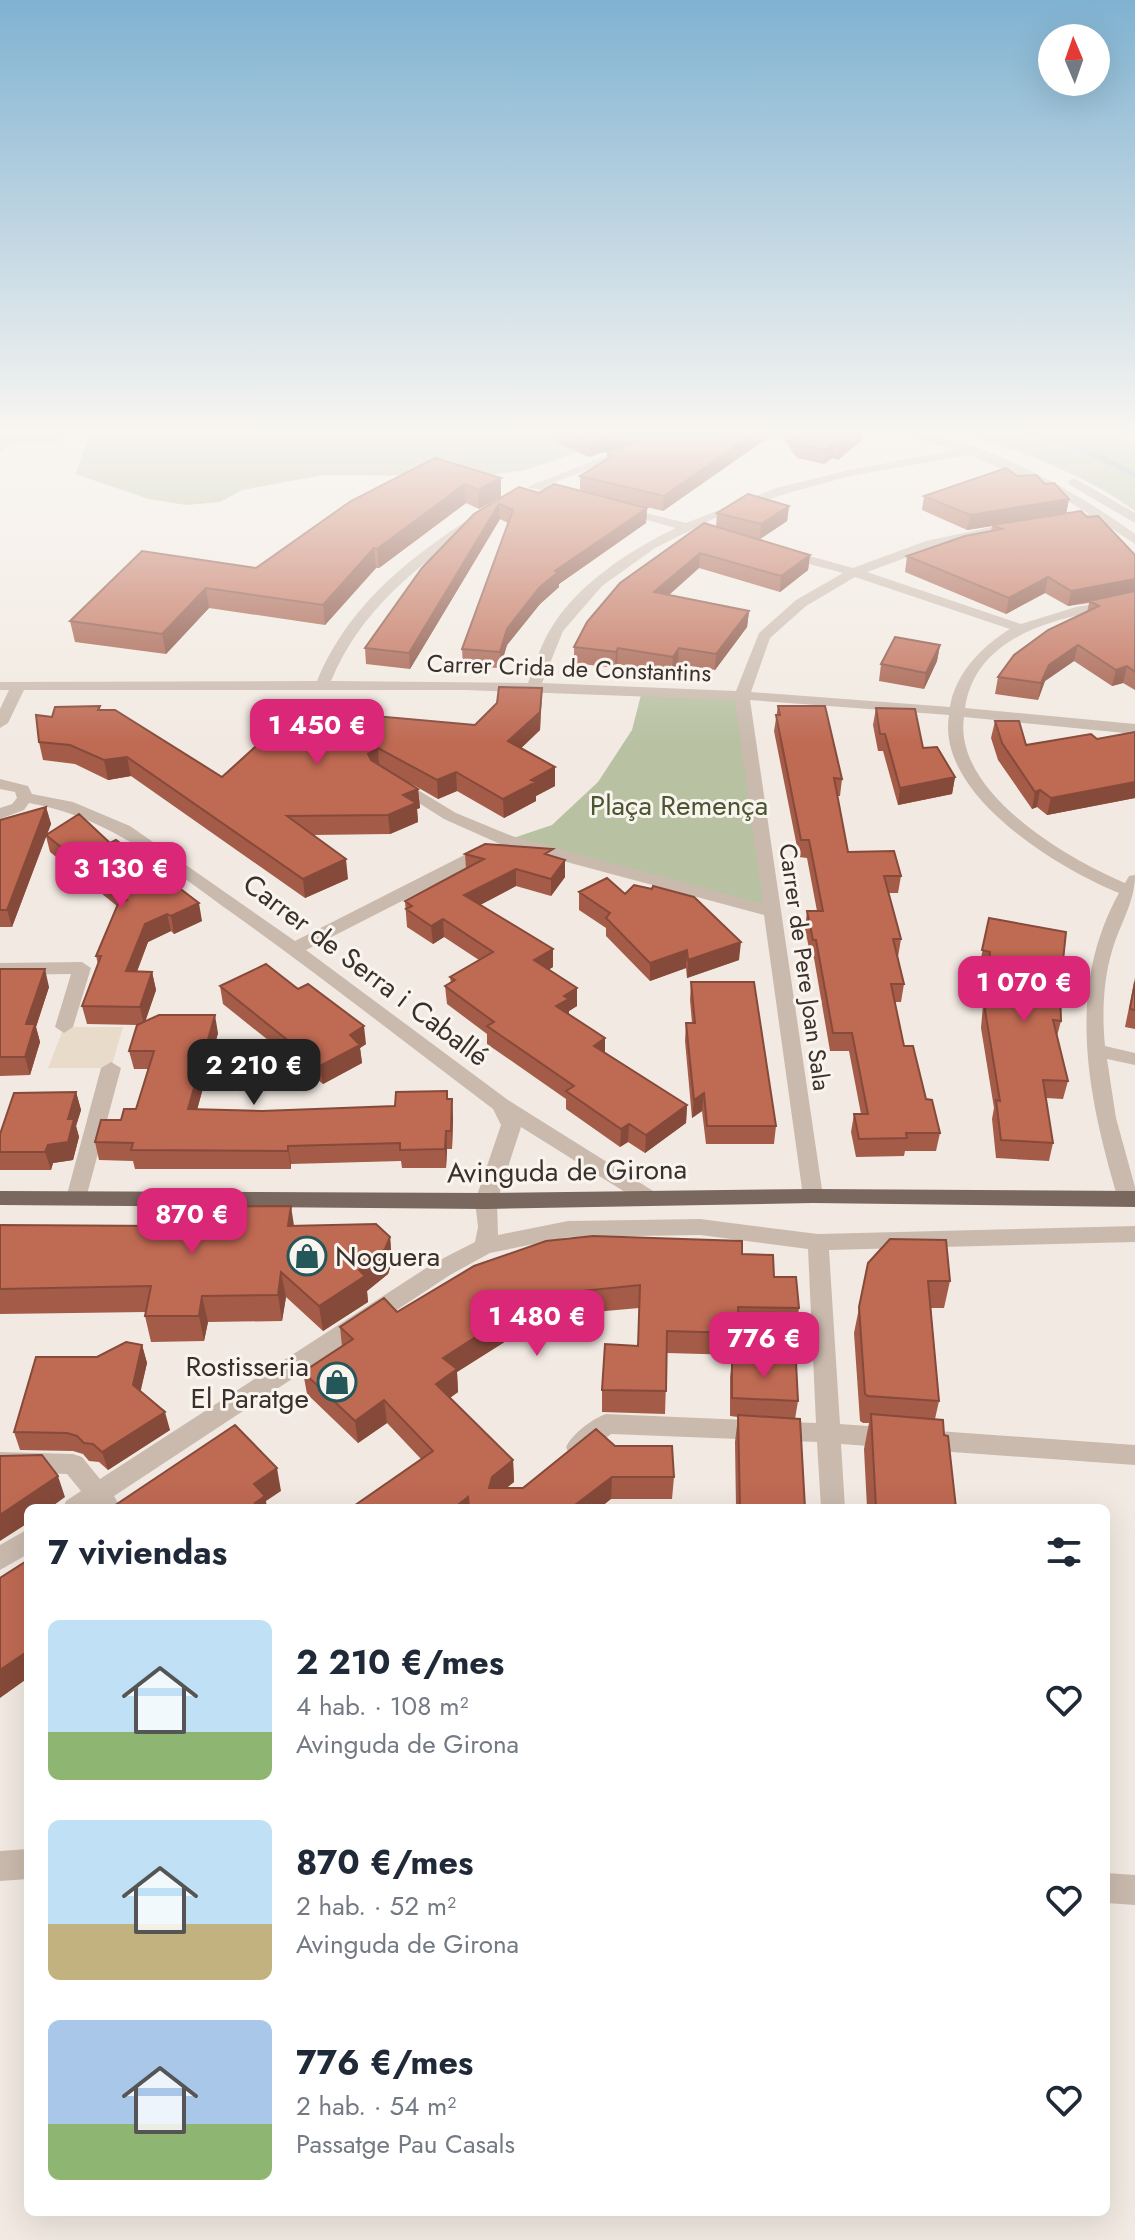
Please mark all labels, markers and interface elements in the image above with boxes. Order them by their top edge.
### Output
north arrow [1038,24,1110,96]
map controls [1038,24,1110,96]
street label: Carrer Crida de Constantins [426,646,712,690]
pin: 1 450 € [243,699,391,767]
text: 1 450 € [268,706,366,744]
park label: Plaça Remença [590,785,768,826]
street label: Carrer de Pere Joan Sala [770,841,840,1093]
pin: 3 130 € [47,842,195,910]
text: 3 130 € [73,849,169,887]
street label: Carrer de Serra i Caballé [234,864,498,1076]
pin: 1 070 € [950,956,1098,1024]
text: 1 070 € [976,963,1072,1001]
pin: 2 210 € [180,1039,328,1107]
text: 2 210 € [205,1046,303,1084]
street label: Avinguda de Girona [447,1148,687,1194]
pin: 870 € [136,1188,248,1256]
text: 870 € [155,1195,229,1233]
shop icon: Noguera [286,1235,328,1277]
place label: Noguera [335,1236,440,1277]
pin: 1 480 € [463,1290,611,1358]
text: 1 480 € [488,1297,586,1335]
pin: 776 € [708,1312,820,1380]
text: 776 € [727,1319,801,1357]
place label: Rostisseria El Paratge [185,1346,309,1419]
shop icon: Rostisseria El Paratge [316,1361,358,1403]
text: 7 viviendas [48,1528,227,1577]
icon: filters [1042,1530,1086,1574]
text: 2 210 €/mes [296,1638,504,1687]
icon: home [112,1652,208,1748]
icon: heart [1042,1678,1086,1722]
text: 4 hab. · 108 m² [296,1687,468,1725]
text: Avinguda de Girona [296,1725,519,1763]
text: 870 €/mes [296,1838,473,1887]
icon: home [112,1852,208,1948]
icon: heart [1042,1878,1086,1922]
text: 2 hab. · 52 m² [296,1887,456,1925]
text: Avinguda de Girona [296,1925,519,1963]
text: 776 €/mes [296,2038,473,2087]
icon: home [112,2052,208,2148]
icon: heart [1042,2078,1086,2122]
text: 2 hab. · 54 m² [296,2087,456,2125]
text: Passatge Pau Casals [296,2125,515,2163]

